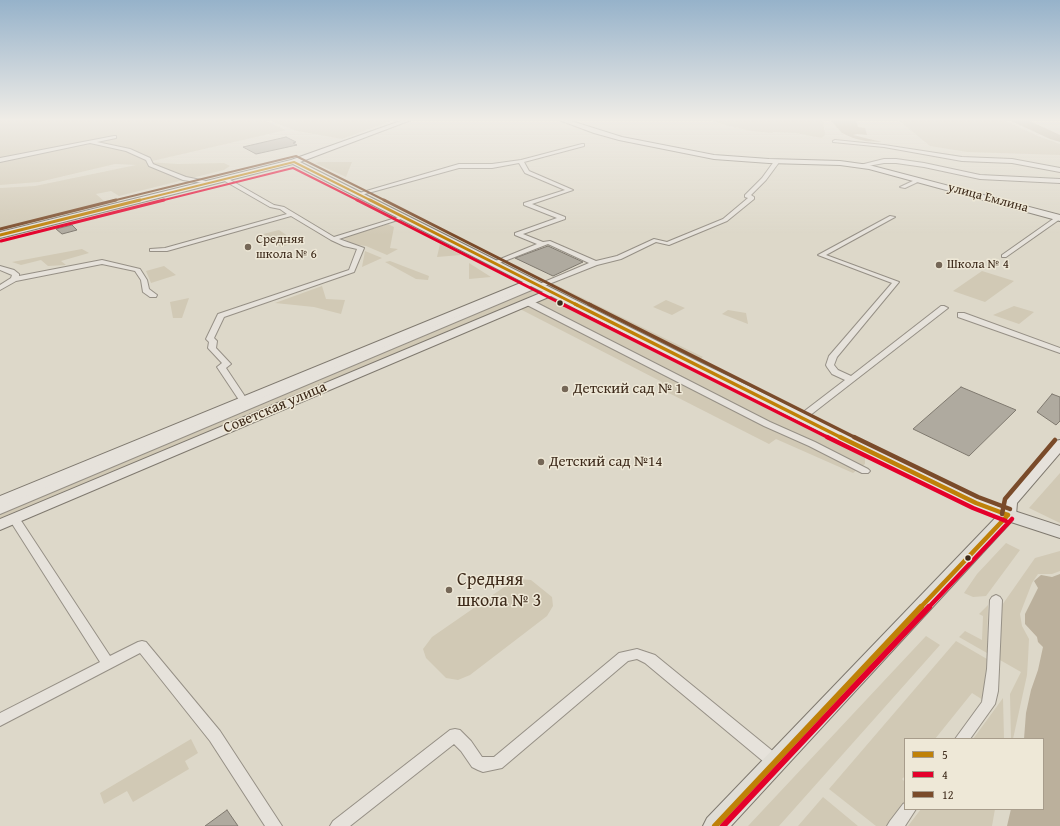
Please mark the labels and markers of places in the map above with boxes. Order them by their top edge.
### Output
place label: Средняя школа № 6 [256,232,317,263]
marker: Средняя школа № 6 [243,242,253,252]
place label: Школа № 4 [947,257,1009,273]
marker: Школа № 4 [934,260,944,270]
unlabelled marker [555,298,565,308]
place label: Детский сад № 1 [573,380,682,398]
marker: Детский сад № 1 [560,384,570,394]
place label: Детский сад №14 [549,453,662,471]
marker: Детский сад №14 [536,457,546,467]
unlabelled marker [963,553,973,563]
place label: Средняя школа № 3 [457,569,541,612]
marker: Средняя школа № 3 [444,585,454,595]

